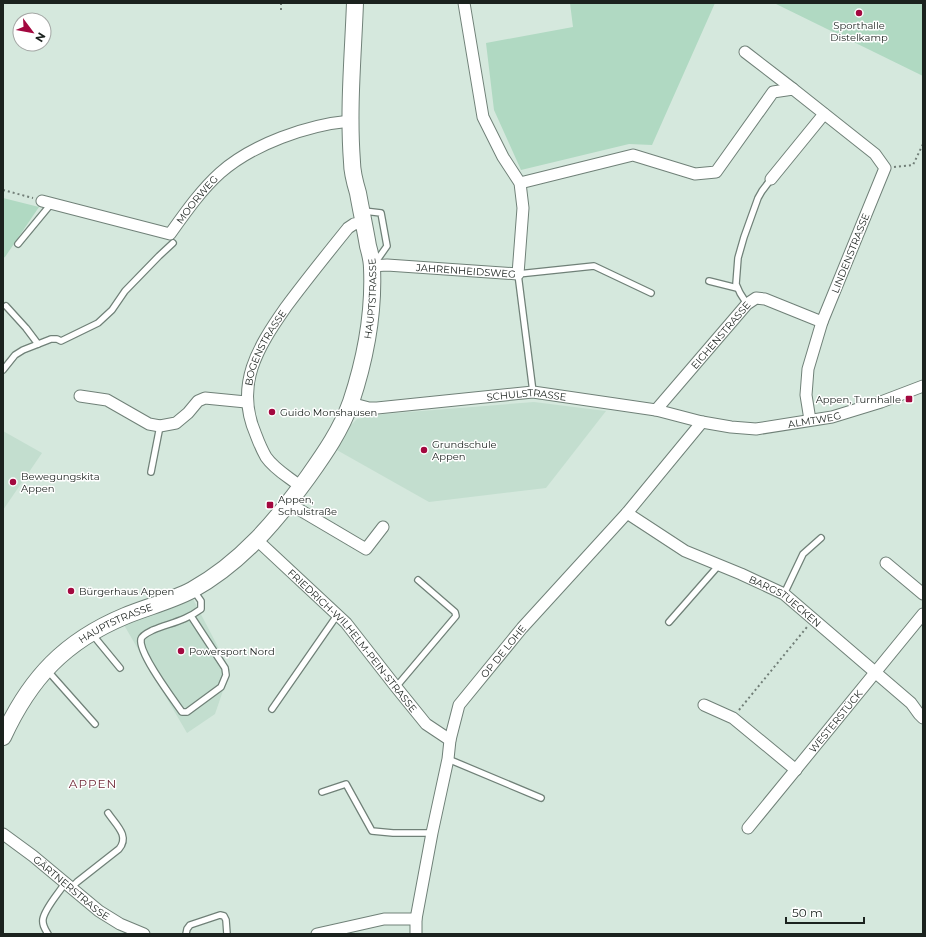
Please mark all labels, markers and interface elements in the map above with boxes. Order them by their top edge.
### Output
marker: Sporthalle Distelkamp [854,8,864,18]
north arrow [12,12,52,52]
place label: Sporthalle Distelkamp [830,19,888,44]
text: N [32,30,49,45]
street label: MOORWEG [173,173,221,227]
street label: LINDENSTRASSE [828,211,873,295]
street label: HAUPTSTRASSE [361,257,379,340]
street label: JAHRENHEIDSWEG [414,261,516,281]
street label: EICHENSTRASSE [688,298,754,372]
street label: BOGENSTRASSE [242,307,289,387]
street label: SCHULSTRASSE [486,386,568,404]
place label: Appen, Turnhalle [816,393,901,406]
marker: Appen, Turnhalle [904,394,914,404]
place label: Guido Monshausen [280,406,377,419]
marker: Guido Monshausen [267,407,277,417]
street label: ALMTWEG [787,409,843,431]
place label: Grundschule Appen [432,438,497,463]
marker: Grundschule Appen [419,445,429,455]
place label: Bewegungskita Appen [21,470,100,495]
marker: Bewegungskita Appen [8,477,18,487]
place label: Appen, Schulstraße [278,493,337,518]
marker: Appen, Schulstraße [265,500,275,510]
street label: FRIEDRICH-WILHELM-PEIN-STRASSE [285,566,420,715]
street label: BARGSTUECKEN [747,573,824,630]
place label: Bürgerhaus Appen [79,585,174,598]
marker: Bürgerhaus Appen [66,586,76,596]
street label: HAUPTSTRASSE [76,600,155,646]
street label: OP DE LOHE [478,622,529,681]
place label: Powersport Nord [189,645,275,658]
marker: Powersport Nord [176,646,186,656]
street label: WESTERSTÜCK [806,687,866,755]
district label: APPEN [69,776,117,791]
street label: GÄRTNERSTRASSE [30,853,112,923]
scale bar [786,899,864,925]
text: 50 m [792,905,823,920]

